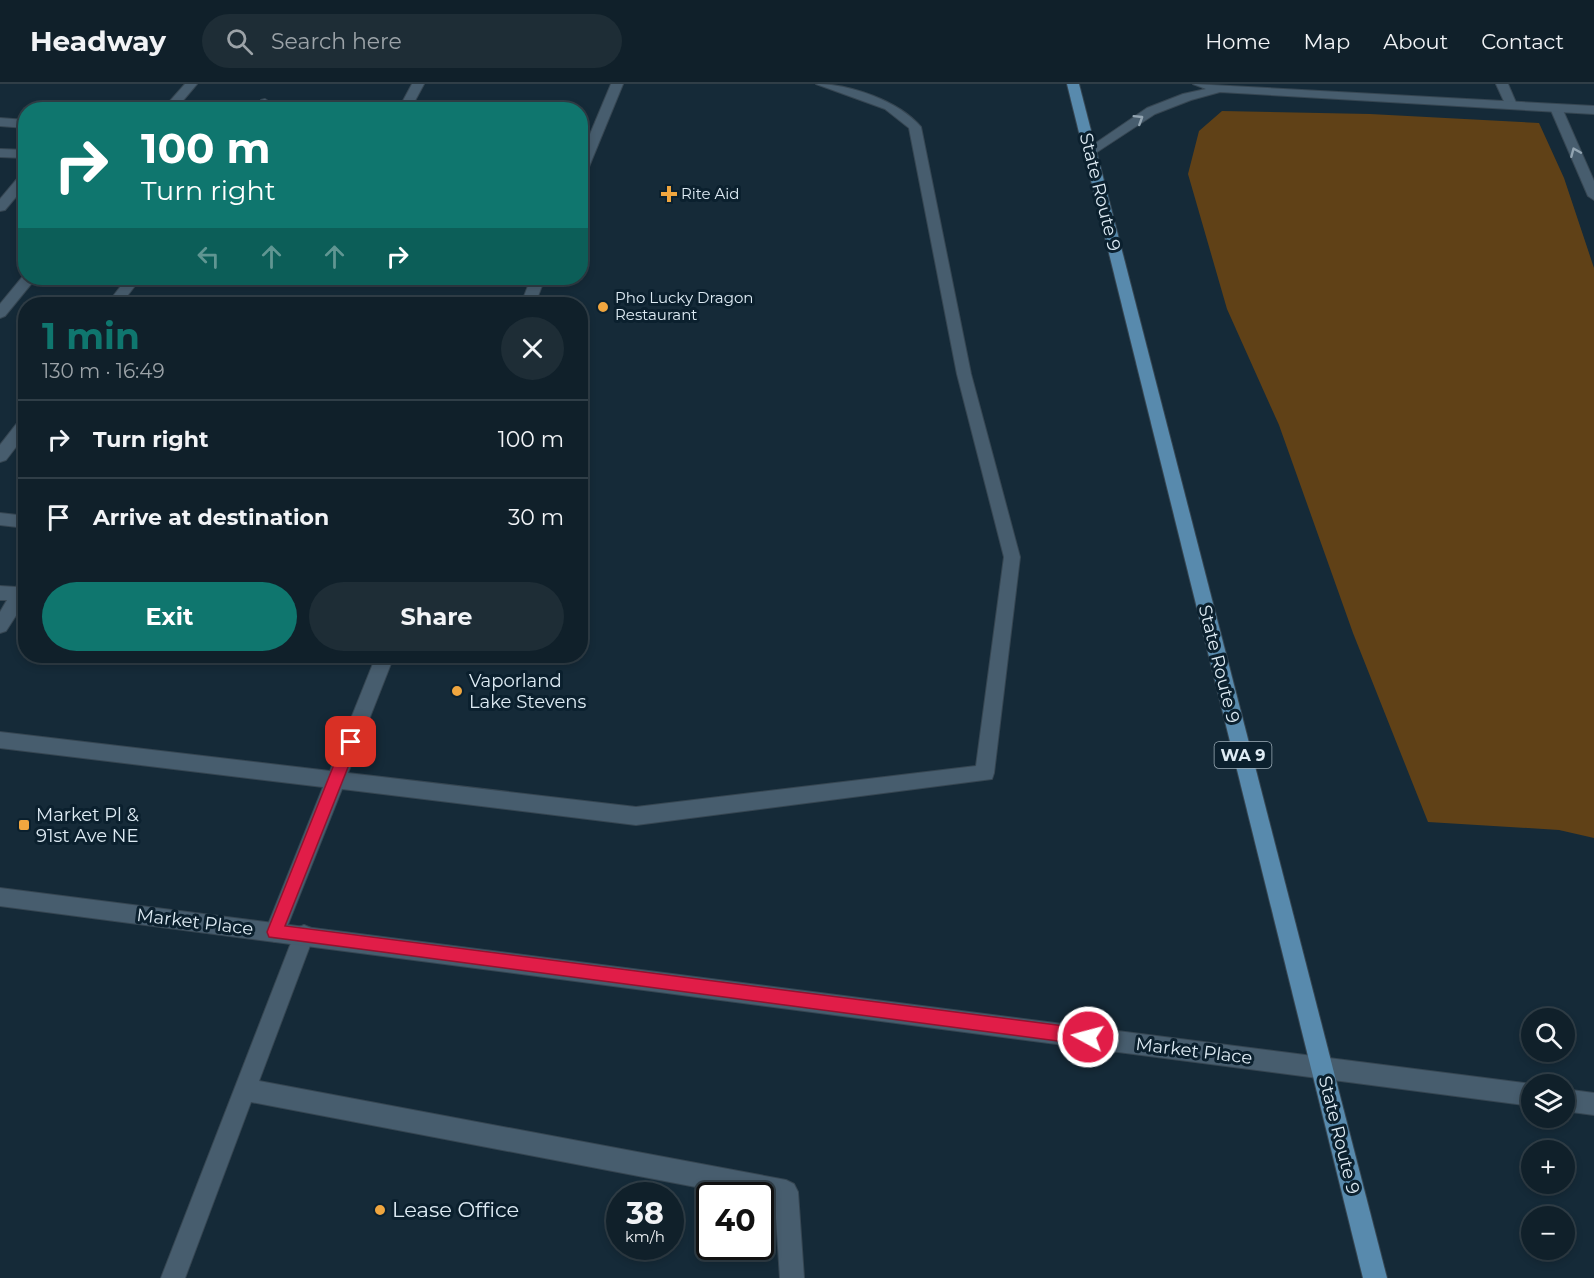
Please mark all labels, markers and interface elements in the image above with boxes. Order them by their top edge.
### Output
search box [202,14,622,68]
text: Headway [30,24,166,58]
icon: search [223,25,256,58]
text: Search here [271,28,402,55]
text: Home [1205,29,1270,54]
text: Map [1303,29,1350,54]
text: About [1383,29,1448,54]
text: Contact [1481,29,1564,54]
one-way arrow [1133,114,1143,126]
text: 100 m [141,122,270,174]
icon: right [42,126,120,204]
street label: State Route 9 [1075,131,1125,253]
one-way arrow [1570,148,1582,159]
text: Turn right [141,174,276,207]
place label: Rite Aid [681,184,740,203]
marker: Rite Aid [662,187,676,201]
icon: left [192,240,225,273]
icon: ahead [255,240,288,273]
icon: ahead [318,240,351,273]
icon: right [381,240,414,273]
place label: Pho Lucky Dragon Restaurant [615,288,754,324]
marker: Pho Lucky Dragon Restaurant [596,300,610,314]
text: 1 min [42,314,140,358]
button: close [501,317,564,380]
text: 130 m · 16:49 [42,359,165,383]
icon: right [42,423,75,456]
text: Turn right [93,426,208,453]
text: 100 m [498,426,564,453]
icon: arrive [42,501,75,534]
text: Arrive at destination [93,504,329,531]
text: 30 m [508,504,564,531]
button: Exit [42,582,297,651]
button: Share [309,582,564,651]
street label: State Route 9 [1194,603,1244,725]
place label: Vaporland Lake Stevens [469,670,586,713]
marker: Vaporland Lake Stevens [450,684,464,698]
pin [325,716,376,767]
icon: arrive [334,725,367,758]
road number: WA 9 [1214,742,1272,768]
place label: Market Pl & 91st Ave NE [36,804,139,847]
marker: Market Pl & 91st Ave NE [17,818,31,832]
street label: Market Place [135,904,255,940]
position arrow [1056,1005,1120,1069]
map controls [1521,1008,1575,1260]
button: search [1521,1008,1575,1062]
street label: Market Place [1134,1033,1254,1069]
street label: State Route 9 [1314,1074,1364,1196]
button: layers [1521,1074,1575,1128]
button: + [1521,1140,1575,1194]
speed limit sign: 40 [696,1182,774,1260]
text: 38 [626,1195,664,1232]
place label: Lease Office [392,1197,519,1222]
marker: Lease Office [373,1203,387,1217]
button: − [1521,1206,1575,1260]
text: km/h [625,1227,665,1246]

